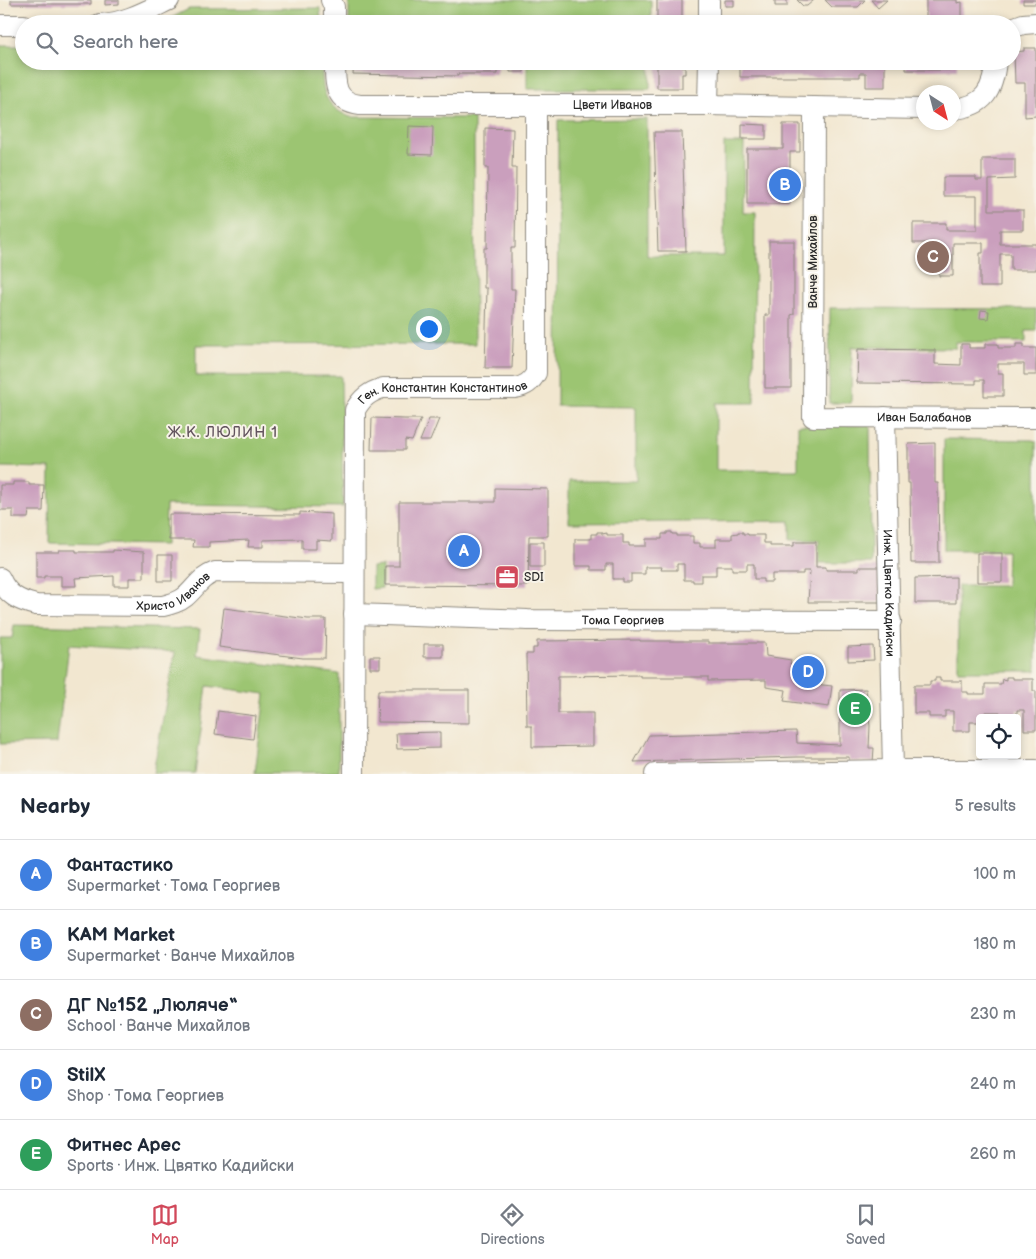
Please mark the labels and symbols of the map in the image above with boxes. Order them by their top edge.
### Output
north arrow [916,85,961,130]
street label: Цвети Иванов [573,98,653,113]
pin: B [769,166,801,204]
street label: Ванче Михайлов [806,215,821,308]
pin: C [917,238,949,276]
your location [416,316,442,342]
street label: Ген. Константин Константинов [355,377,530,407]
street label: Иван Балабанов [877,410,972,425]
district label: Ж.К. ЛЮЛИН 1 [168,423,278,442]
street label: Инж. Цвятко Кадийски [880,529,898,657]
pin: A [448,532,480,570]
office icon: SDI [494,564,520,590]
street label: Христо Иванов [136,568,213,614]
place label: SDI [524,570,544,585]
street label: Тома Георгиев [582,613,665,628]
pin: D [792,653,824,691]
pin: E [839,690,871,728]

